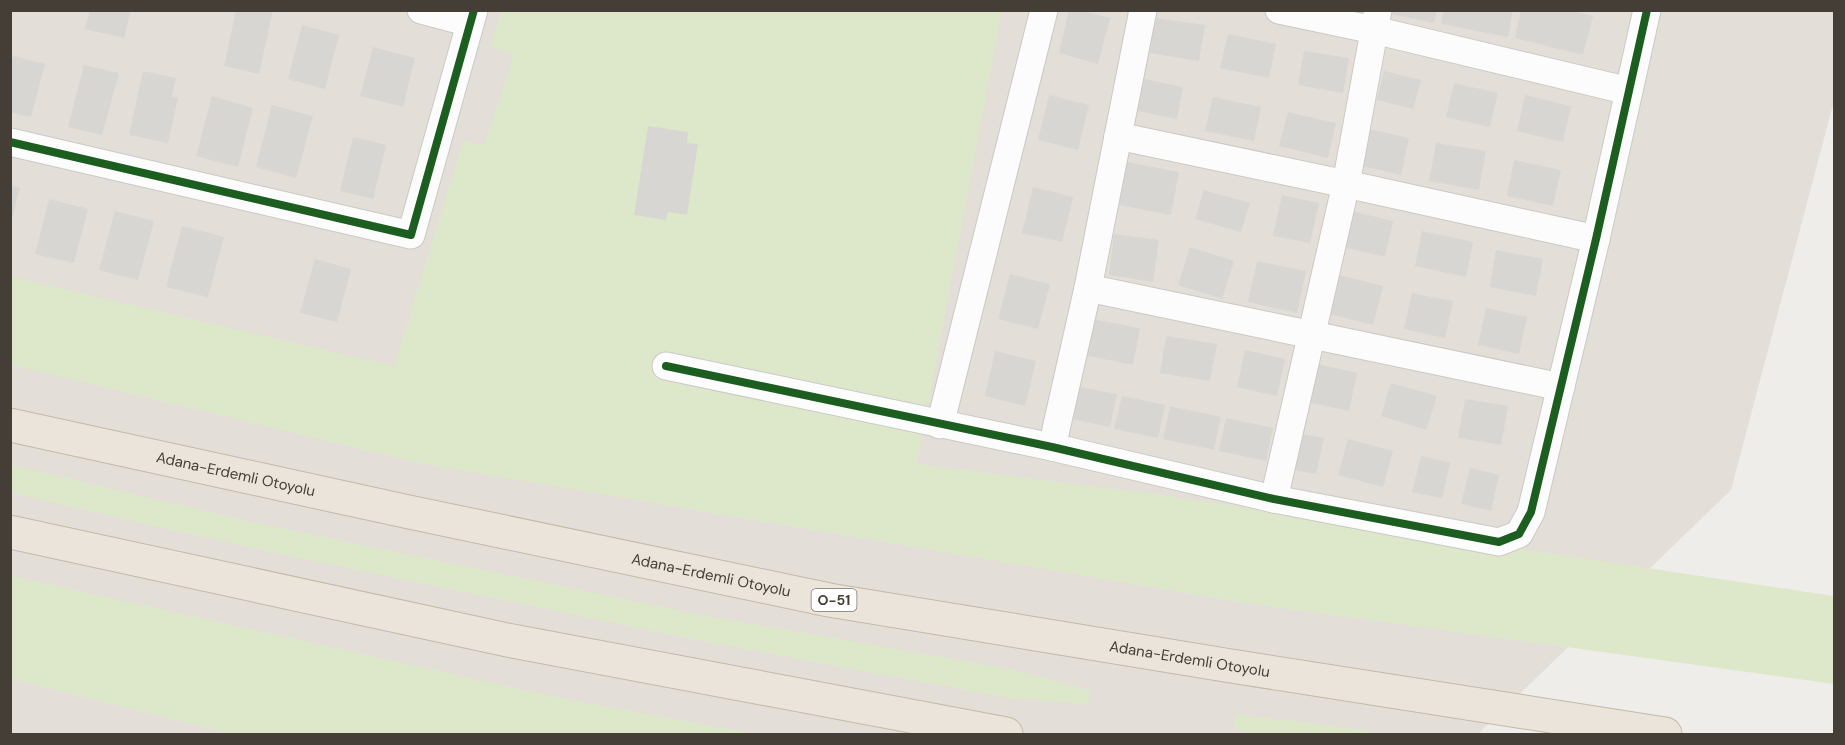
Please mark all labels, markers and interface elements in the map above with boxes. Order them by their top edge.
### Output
street label: Adana-Erdemli Otoyolu [154,447,317,501]
street label: Adana-Erdemli Otoyolu [630,549,792,602]
road number: O-51 [812,589,856,611]
street label: Adana-Erdemli Otoyolu [1108,636,1271,682]

